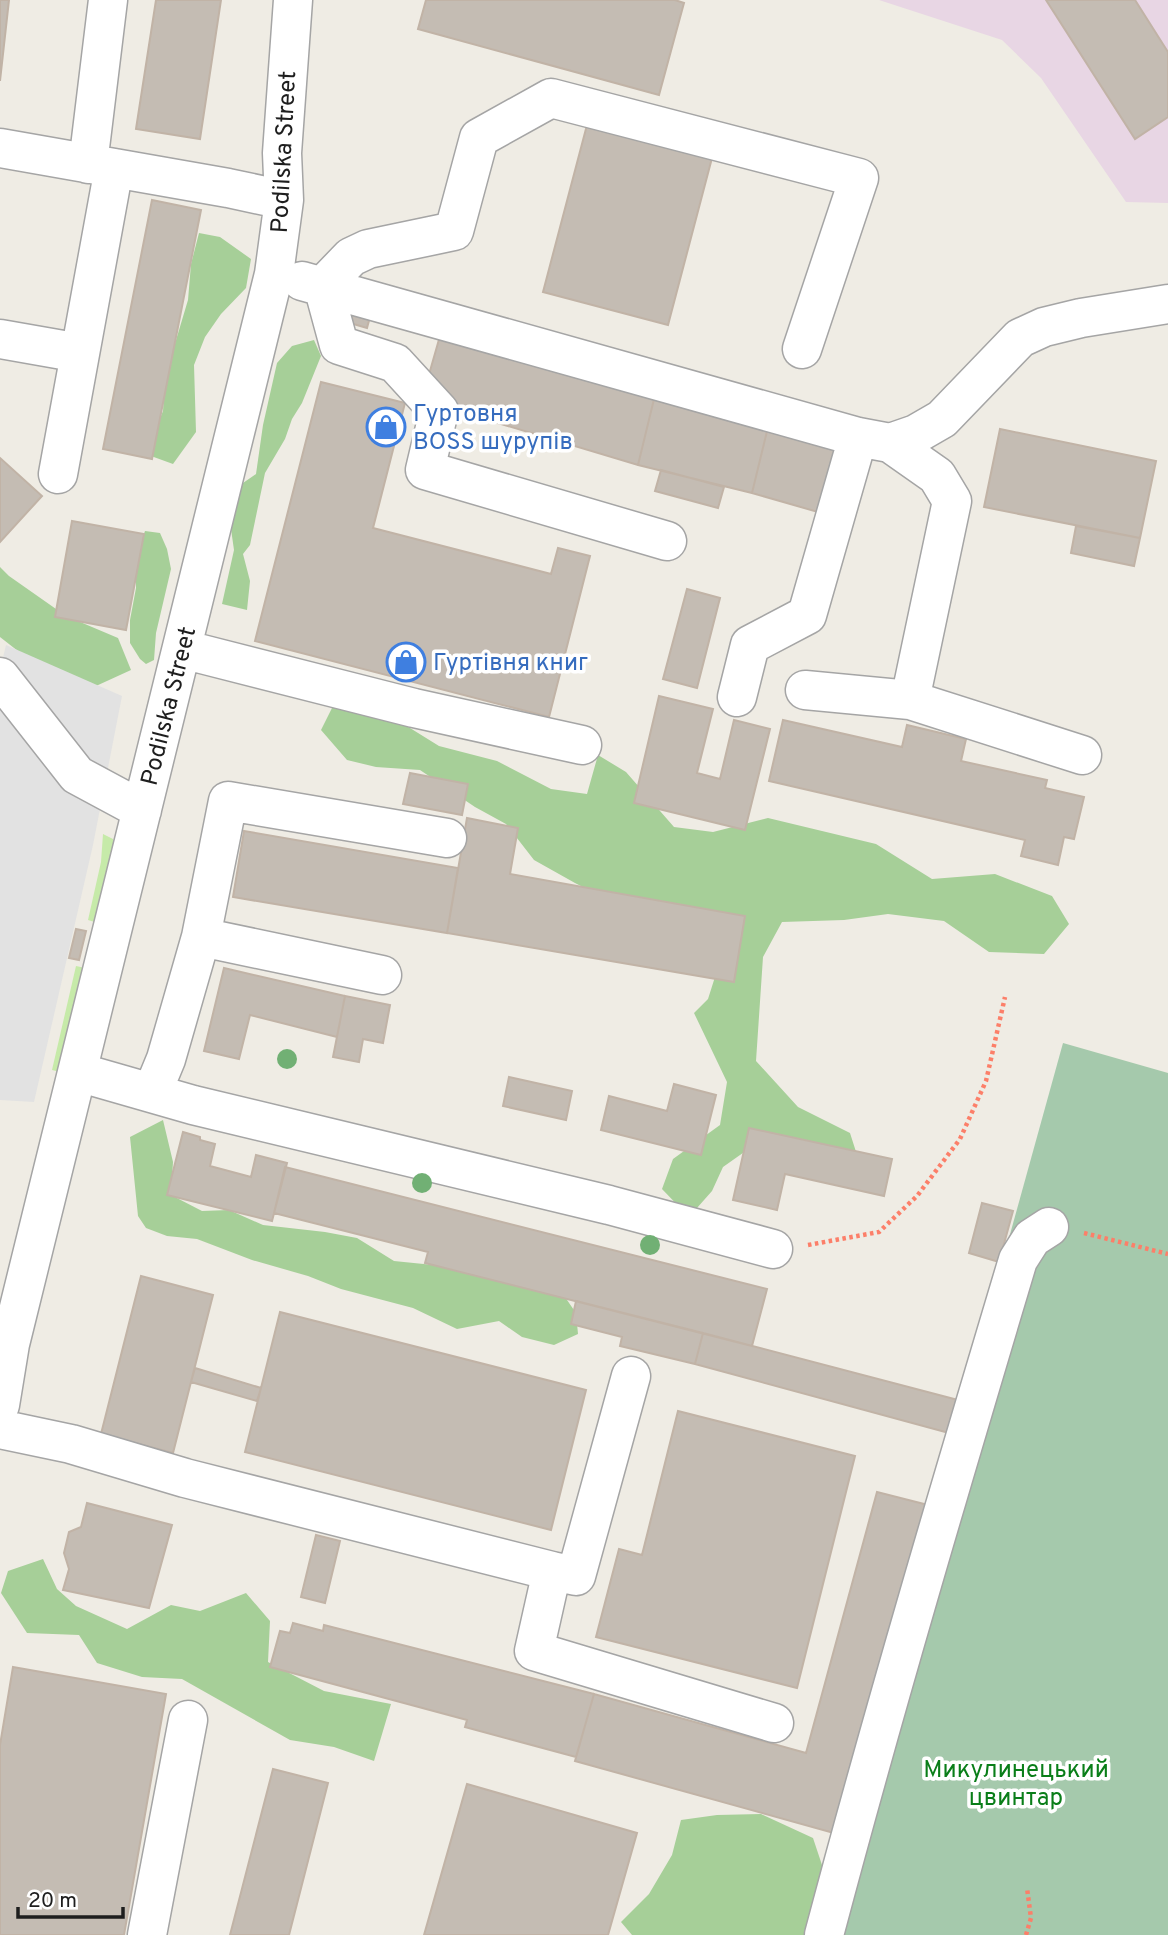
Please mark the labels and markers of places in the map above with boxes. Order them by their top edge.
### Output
place label: Гуртовня BOSS шурупів [413,400,573,458]
shop icon: Гуртовня BOSS шурупів [365,406,407,448]
shop icon: Гуртівня книг [385,641,427,683]
place label: Гуртівня книг [433,649,588,679]

